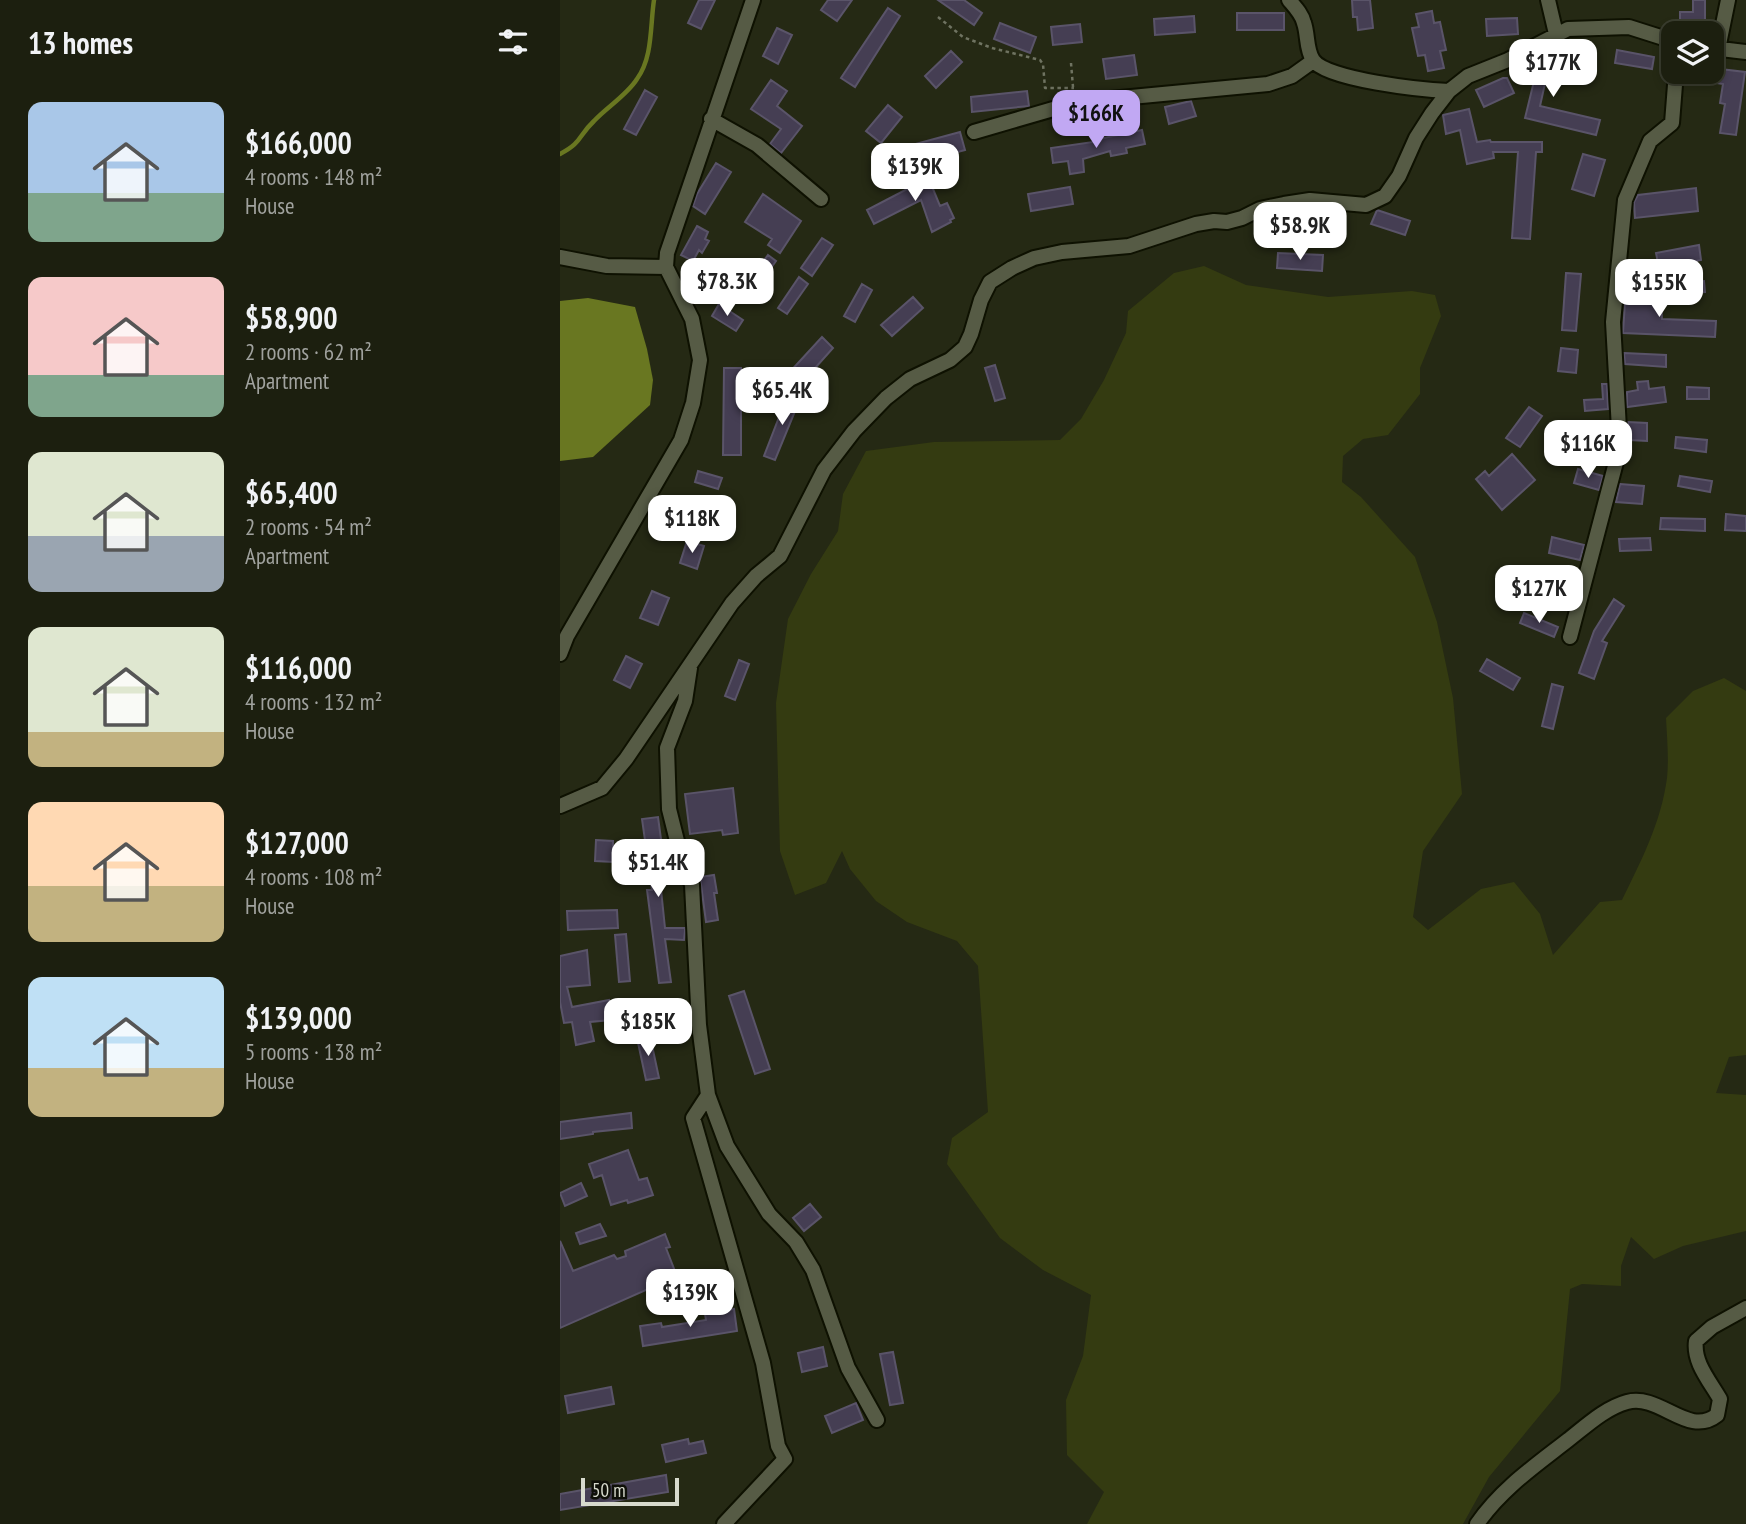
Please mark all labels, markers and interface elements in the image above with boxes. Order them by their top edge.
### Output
map controls [1661,21,1724,84]
button: layers [1661,21,1724,84]
text: 13 homes [28,23,133,62]
icon: filters [494,23,532,61]
pin: $177K [1504,40,1602,99]
text: $177K [1525,47,1581,76]
pin: $166K [1047,90,1145,150]
text: $166K [1068,98,1124,127]
text: $166,000 [245,123,352,162]
icon: home [84,130,168,214]
pin: $139K [866,144,964,203]
text: $139K [887,151,943,180]
text: 4 rooms · 148 m² [245,162,382,191]
text: House [245,191,295,220]
pin: $58.9K [1243,202,1357,262]
text: $58.9K [1270,210,1330,239]
pin: $78.3K [670,258,784,318]
pin: $155K [1610,260,1708,319]
text: $78.3K [697,266,757,295]
text: $155K [1631,267,1687,296]
text: $58,900 [245,298,338,337]
icon: home [84,305,168,389]
text: 2 rooms · 62 m² [245,337,372,366]
text: Apartment [245,366,329,395]
pin: $65.4K [725,368,839,427]
text: $65.4K [752,375,812,404]
pin: $116K [1539,420,1637,480]
text: $116K [1560,428,1616,457]
text: $65,400 [245,473,338,512]
icon: home [84,480,168,564]
pin: $118K [643,496,741,555]
text: $118K [664,503,720,532]
text: 2 rooms · 54 m² [245,512,372,541]
text: Apartment [245,541,329,570]
pin: $127K [1490,566,1588,625]
text: $127K [1511,573,1567,602]
text: $116,000 [245,648,352,687]
icon: home [84,655,168,739]
text: 4 rooms · 132 m² [245,687,382,716]
text: House [245,716,295,745]
text: $127,000 [245,823,349,862]
icon: home [84,830,168,914]
pin: $51.4K [601,839,715,899]
text: $51.4K [628,847,688,876]
text: 4 rooms · 108 m² [245,862,382,891]
text: House [245,891,295,920]
text: $139,000 [245,998,352,1037]
pin: $185K [599,998,697,1058]
icon: home [84,1005,168,1089]
text: $185K [620,1006,676,1035]
text: 5 rooms · 138 m² [245,1037,382,1066]
text: House [245,1066,295,1095]
pin: $139K [641,1270,739,1329]
text: $139K [662,1277,718,1306]
scale bar [581,1475,679,1507]
text: 50 m [592,1478,626,1502]

